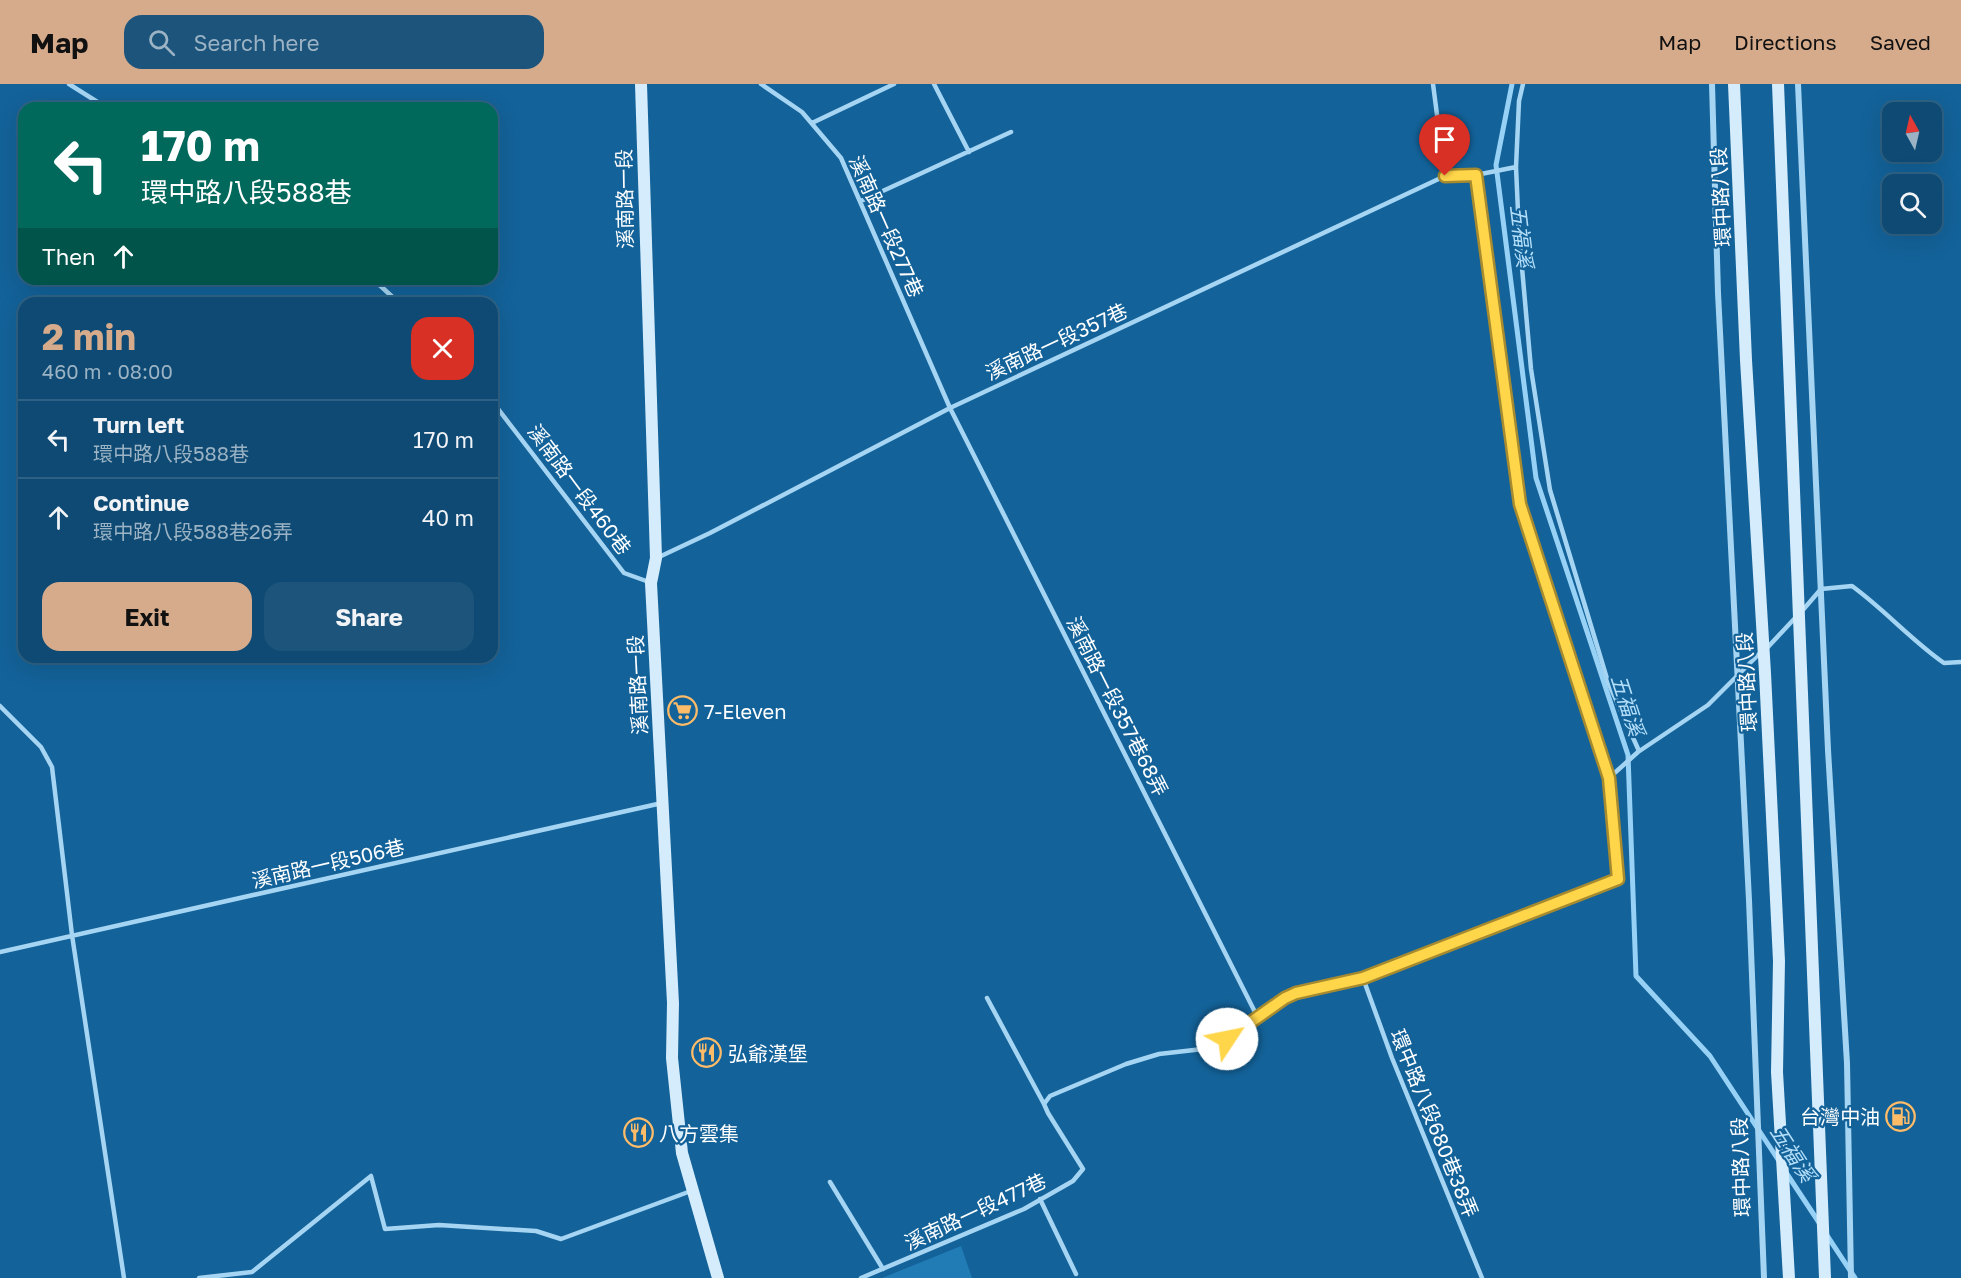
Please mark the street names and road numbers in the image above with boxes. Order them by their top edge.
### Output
street label: 環中路八段 [1705,146,1735,248]
street label: 溪南路一段 [611,149,637,249]
street label: 溪南路一段277巷 [845,151,929,301]
street label: 溪南路一段357巷 [981,298,1131,384]
street label: 溪南路一段460巷 [523,419,637,559]
street label: 溪南路一段357巷68弄 [1062,612,1174,800]
street label: 環中路八段 [1731,631,1761,733]
street label: 溪南路一段 [622,634,652,736]
street label: 溪南路一段506巷 [249,834,407,892]
street label: 環中路八段680巷38弄 [1386,1026,1484,1220]
street label: 環中路八段 [1726,1117,1754,1217]
street label: 溪南路一段477巷 [900,1168,1050,1254]

